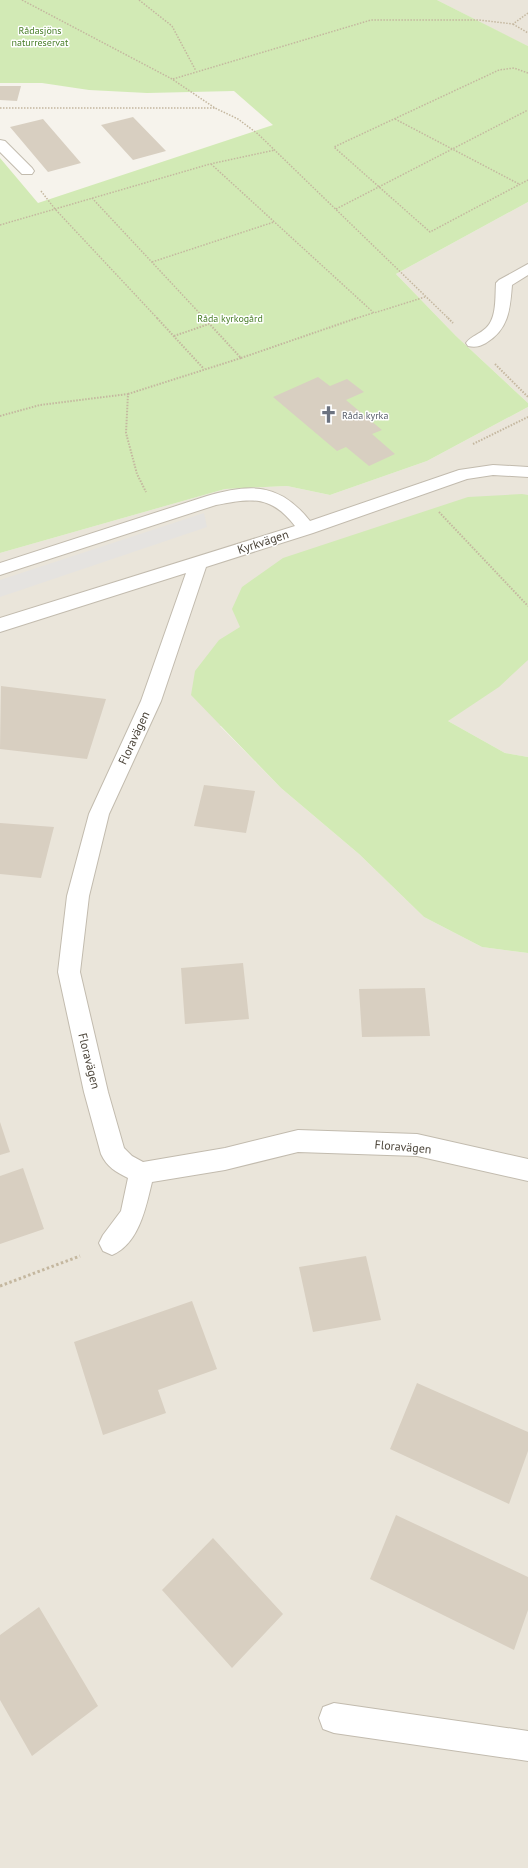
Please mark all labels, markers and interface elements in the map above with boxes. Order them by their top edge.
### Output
park label: Rådasjöns naturreservat [12,24,69,49]
park label: Råda kyrkogård [197,312,263,325]
church icon: Råda kyrka [319,405,339,425]
place label: Råda kyrka [342,409,388,422]
street label: Kyrkvägen [235,526,290,557]
street label: Floravägen [115,709,152,767]
street label: Floravägen [75,1031,104,1090]
street label: Floravägen [374,1137,432,1156]

